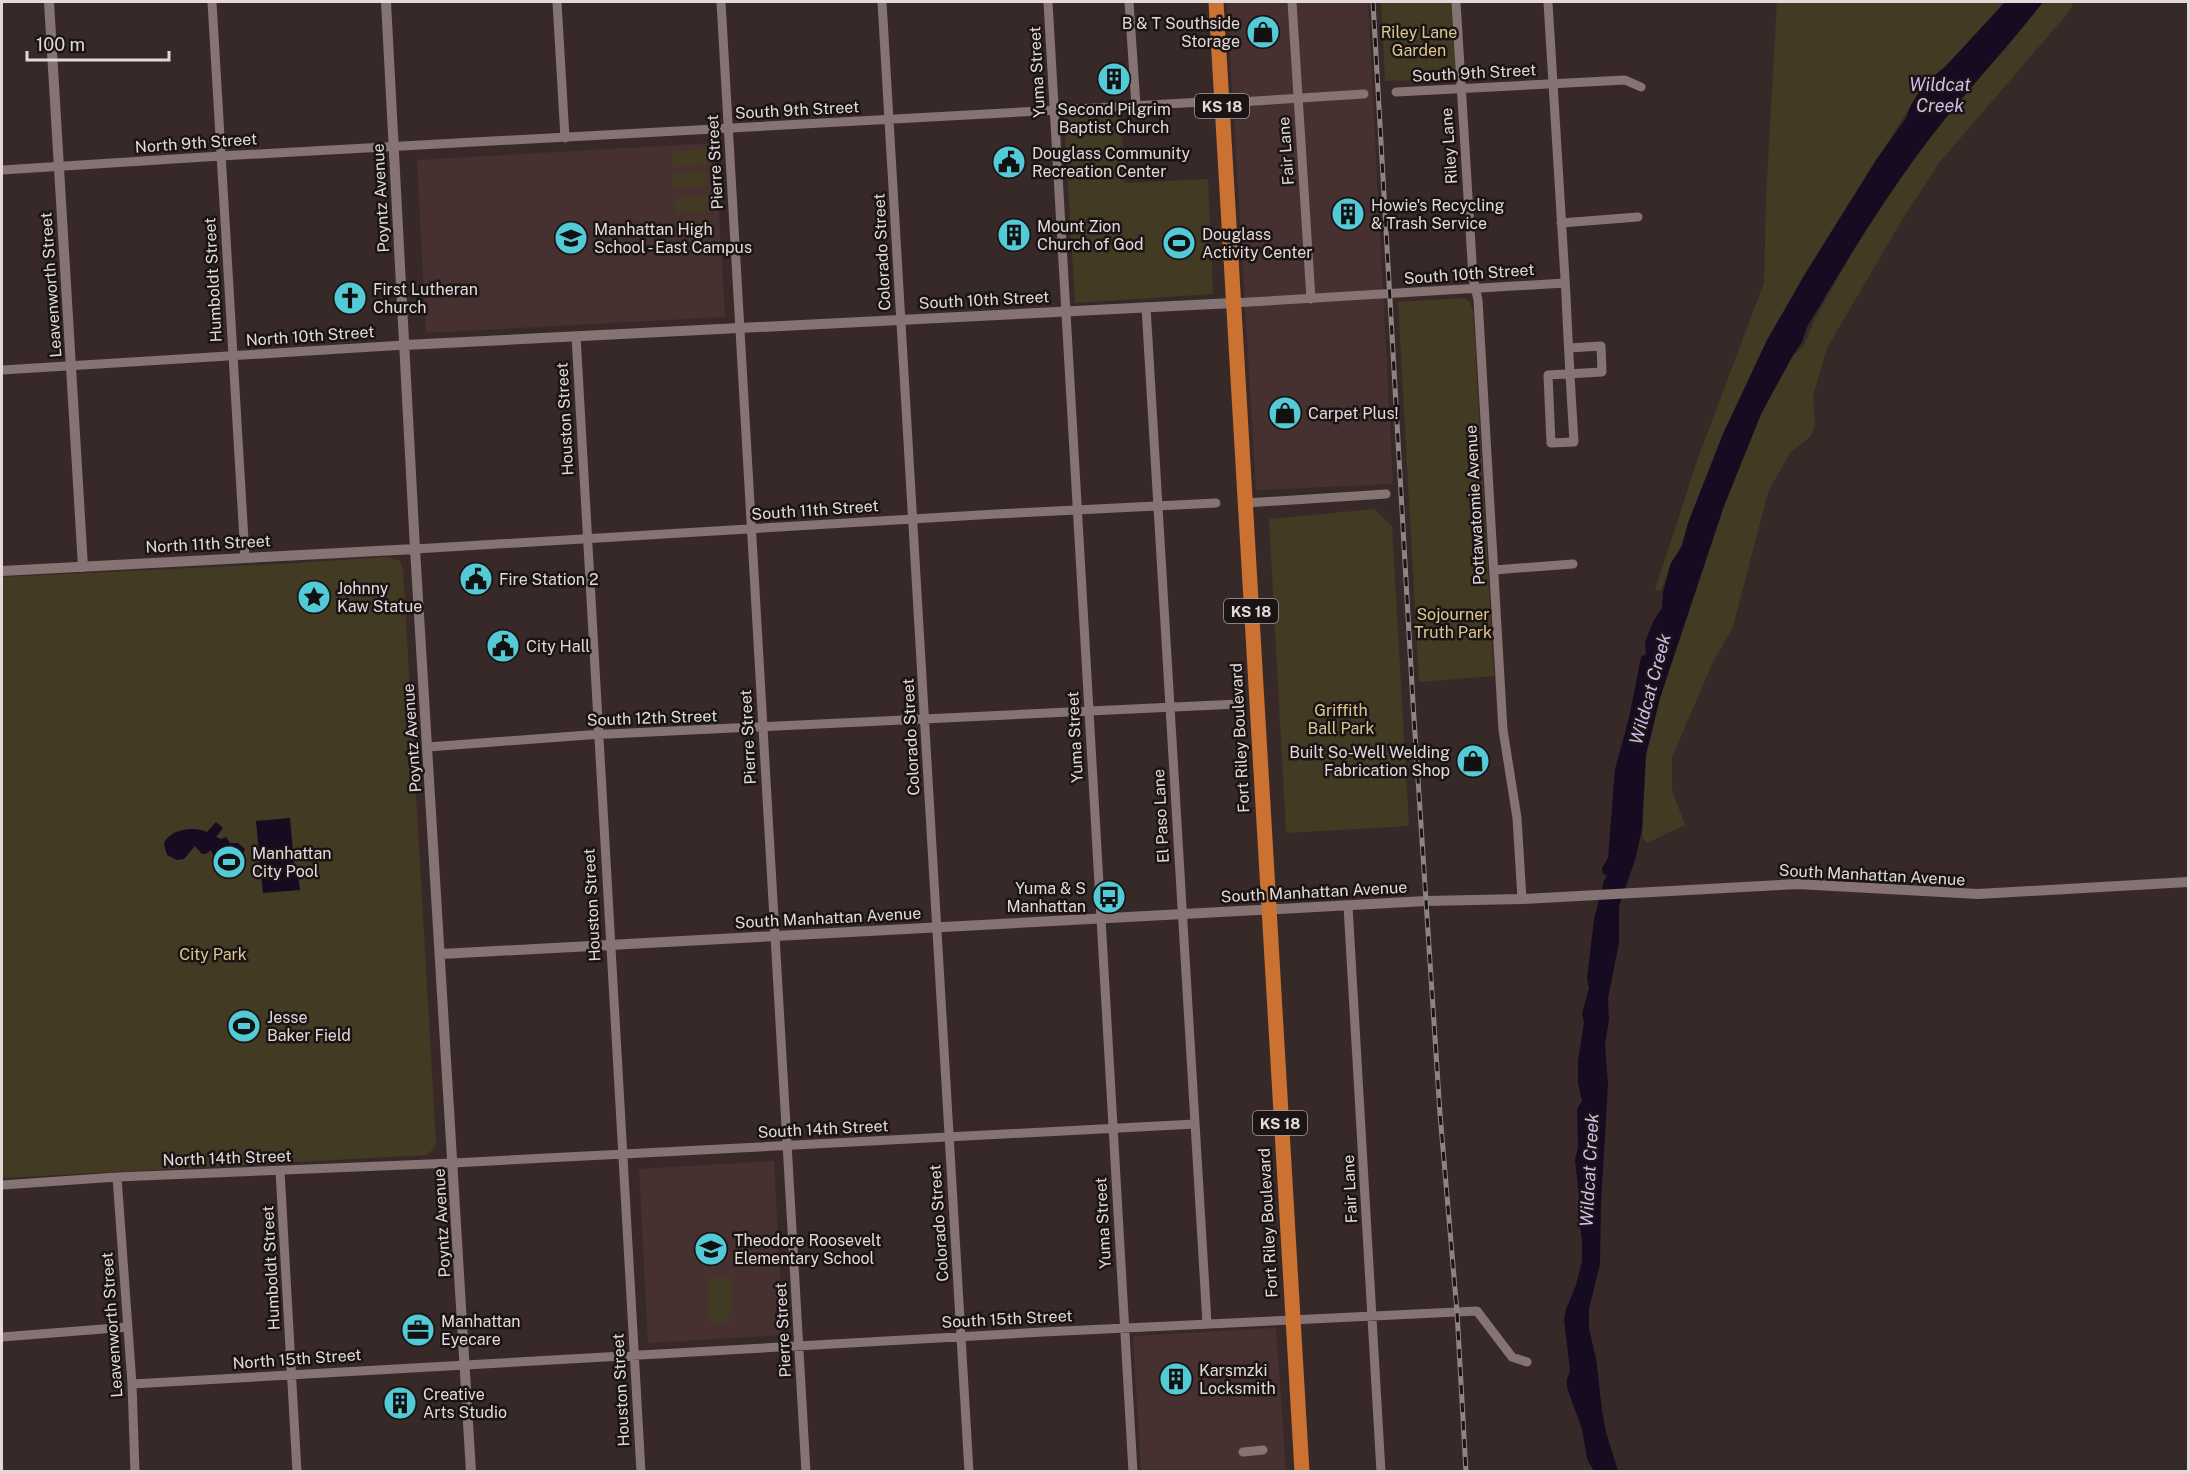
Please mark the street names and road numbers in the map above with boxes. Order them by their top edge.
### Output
street label: Yuma Street [1025,26,1049,118]
street label: South 9th Street [1411,60,1537,86]
road number: KS 18 [1195,94,1249,118]
street label: South 9th Street [734,97,860,123]
street label: Riley Lane [1437,107,1461,185]
street label: Pierre Street [703,114,727,210]
street label: Fair Lane [1274,116,1298,186]
street label: North 9th Street [134,129,258,157]
street label: Poyntz Avenue [369,143,393,253]
street label: Colorado Street [869,193,895,311]
street label: Leavenworth Street [36,212,66,358]
street label: Humboldt Street [200,217,226,343]
street label: South 10th Street [1403,260,1535,288]
street label: South 10th Street [918,287,1050,313]
street label: North 10th Street [245,322,375,350]
street label: Houston Street [553,362,577,476]
street label: Pottawatomie Avenue [1461,424,1489,586]
street label: South 11th Street [751,496,879,524]
street label: North 11th Street [145,531,271,557]
road number: KS 18 [1224,599,1278,623]
street label: Fort Riley Boulevard [1227,663,1253,813]
street label: Colorado Street [898,678,924,796]
street label: Poyntz Avenue [399,683,425,793]
street label: Pierre Street [736,689,760,785]
street label: Yuma Street [1063,691,1087,783]
street label: South 12th Street [586,706,718,730]
street label: El Paso Lane [1149,768,1173,864]
street label: Houston Street [580,848,604,962]
street label: South Manhattan Avenue [1778,861,1966,889]
street label: South Manhattan Avenue [1220,878,1408,906]
street label: South Manhattan Avenue [734,904,922,932]
road number: KS 18 [1253,1111,1307,1135]
street label: South 14th Street [757,1116,889,1142]
street label: North 14th Street [162,1146,292,1170]
street label: Fort Riley Boulevard [1255,1148,1281,1298]
street label: Fair Lane [1339,1154,1361,1224]
street label: Colorado Street [925,1164,953,1282]
street label: Poyntz Avenue [430,1168,454,1278]
street label: Yuma Street [1091,1177,1115,1269]
street label: Humboldt Street [258,1205,284,1331]
street label: Leavenworth Street [97,1252,127,1398]
street label: Pierre Street [771,1282,795,1378]
street label: South 15th Street [941,1306,1073,1332]
street label: Houston Street [609,1333,633,1447]
street label: North 15th Street [232,1345,362,1373]

